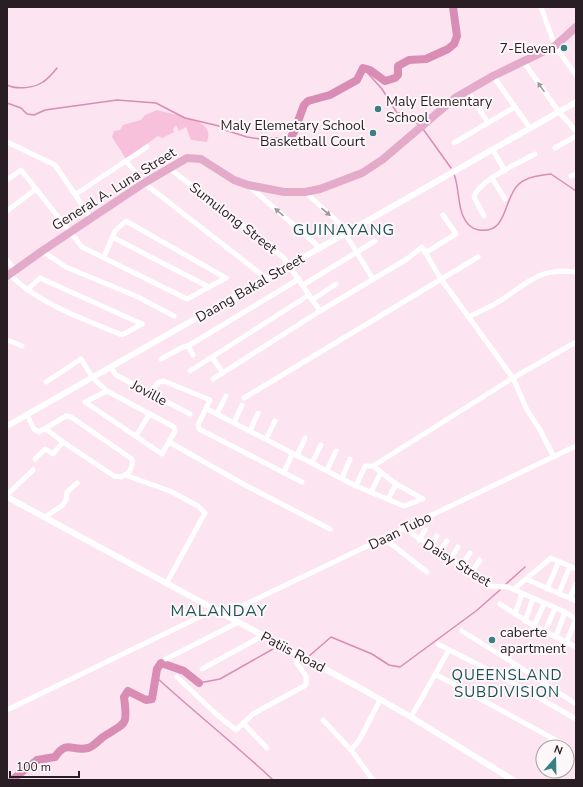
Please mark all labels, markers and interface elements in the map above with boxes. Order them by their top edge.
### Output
place label: 7-Eleven [500,39,556,58]
marker: 7-Eleven [559,43,569,53]
one-way arrow [537,81,545,92]
place label: Maly Elementary School [386,92,493,127]
marker: Maly Elementary School [373,104,383,114]
place label: Maly Elemetary School Basketball Court [220,116,366,151]
marker: Maly Elemetary School Basketball Court [368,128,378,138]
street label: General A. Luna Street [48,143,180,235]
street label: Sumulong Street [185,178,281,258]
one-way arrow [321,207,331,216]
one-way arrow [275,208,284,217]
district label: GUINAYANG [293,219,395,241]
street label: Daang Bakal Street [192,249,308,327]
street label: Joville [127,375,170,410]
street label: Daan Tubo [365,507,435,554]
street label: Daisy Street [419,535,495,591]
district label: MALANDAY [170,600,268,622]
place label: caberte apartment [500,623,566,658]
street label: Patiis Road [258,627,328,677]
marker: caberte apartment [487,635,497,645]
district label: QUEENSLAND SUBDIVISION [451,665,563,702]
north arrow [535,739,575,779]
text: N [552,742,565,759]
scale bar [10,753,79,779]
text: 100 m [16,759,51,775]

